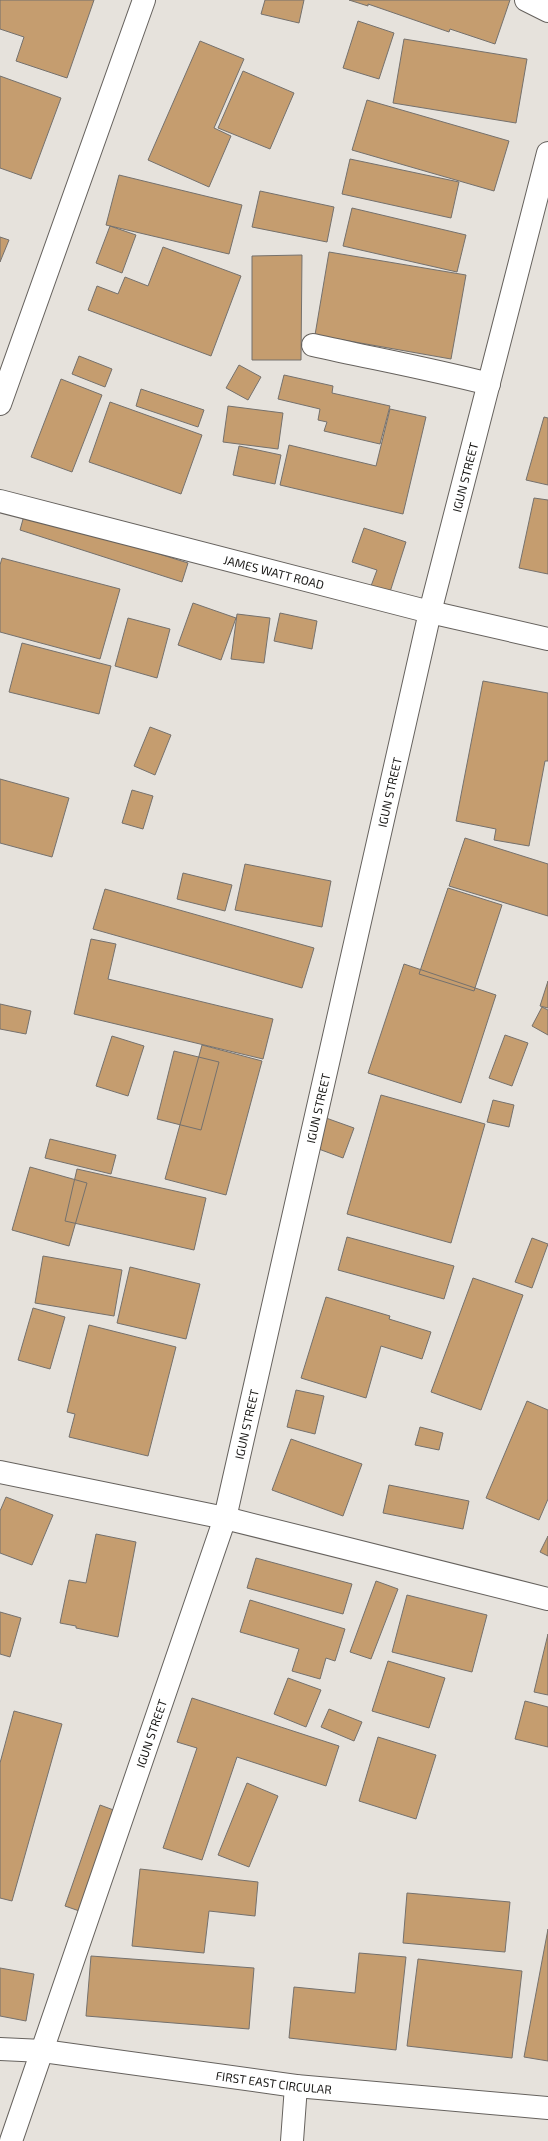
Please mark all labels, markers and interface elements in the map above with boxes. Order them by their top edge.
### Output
street label: IGUN STREET [449,441,480,513]
street label: JAMES WATT ROAD [222,552,326,591]
street label: IGUN STREET [375,756,404,828]
street label: IGUN STREET [303,1072,332,1144]
street label: IGUN STREET [232,1388,261,1460]
street label: IGUN STREET [133,1697,169,1769]
street label: FIRST EAST CIRCULAR [215,2068,332,2096]

